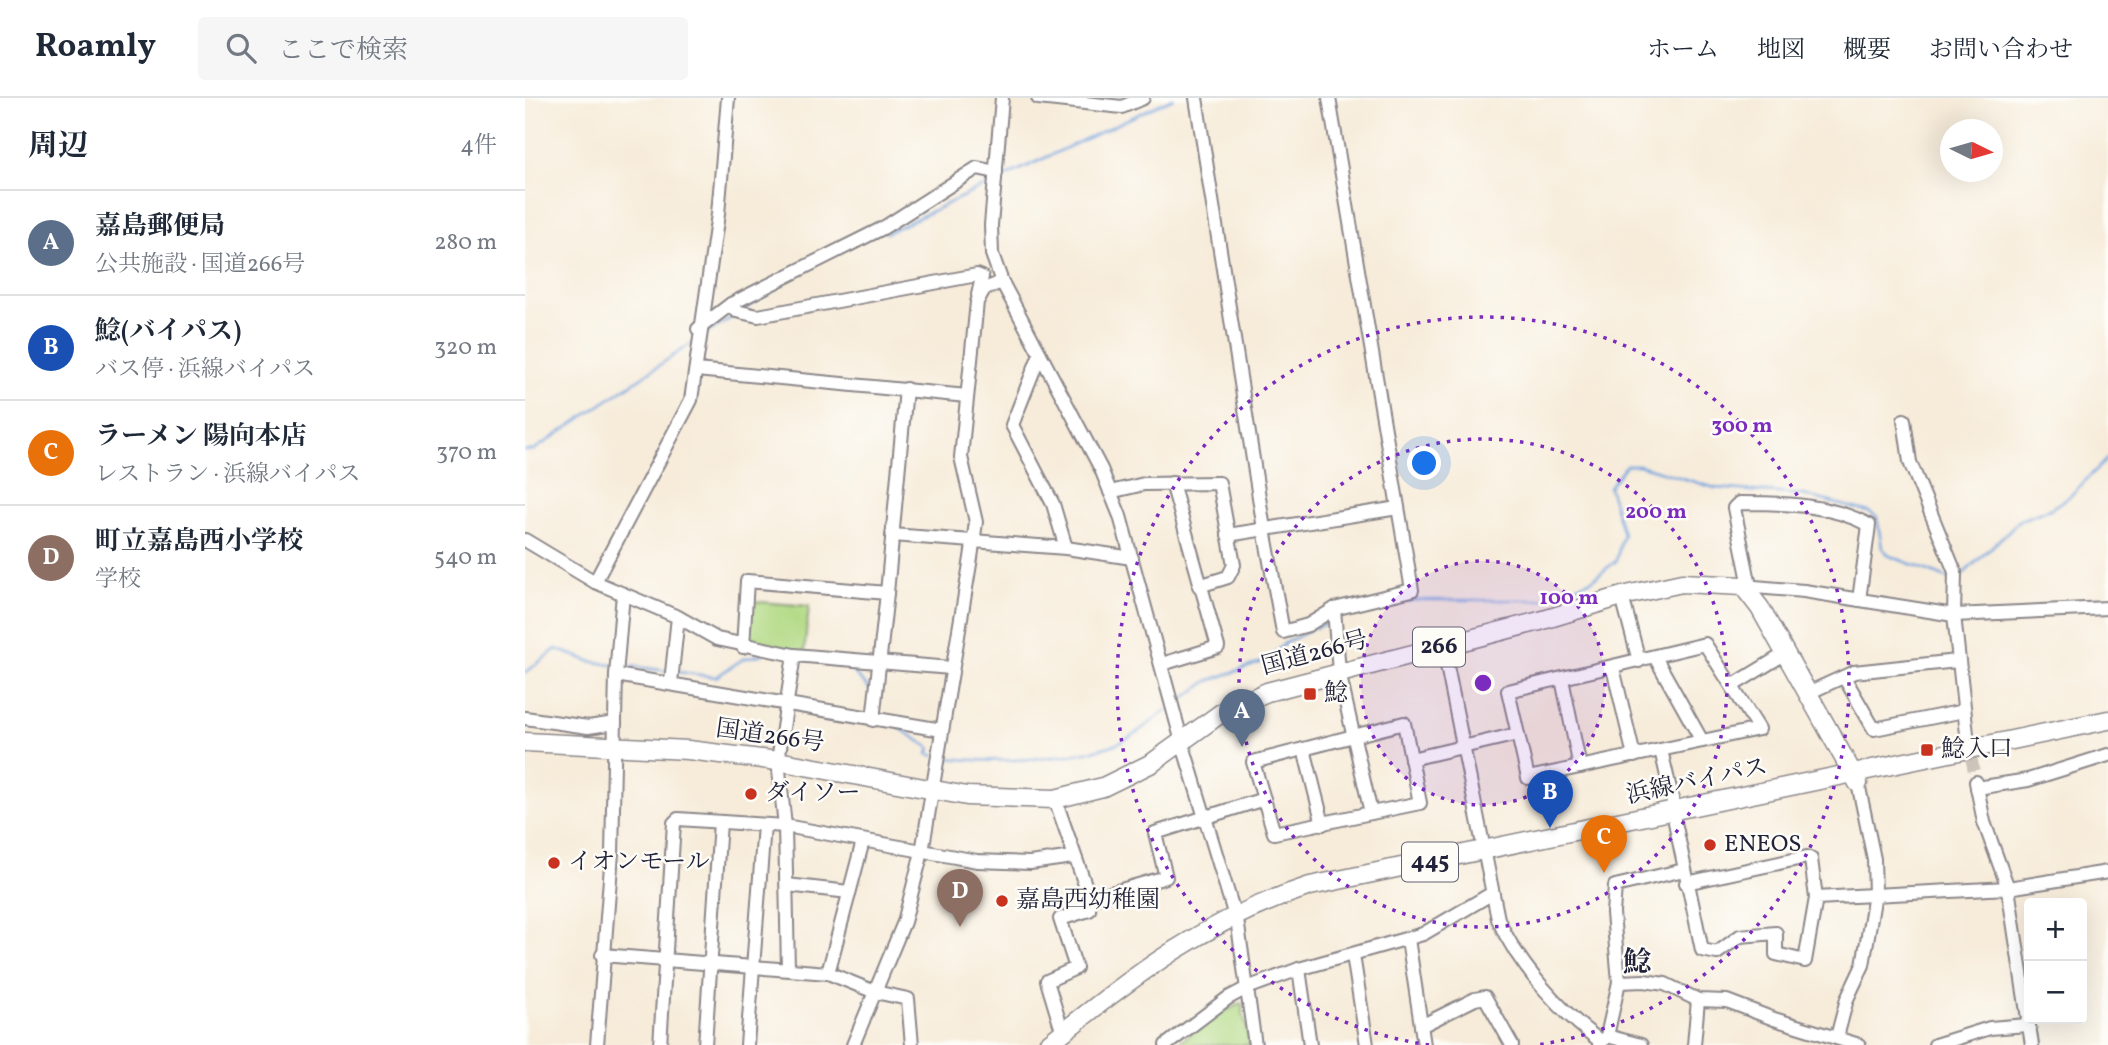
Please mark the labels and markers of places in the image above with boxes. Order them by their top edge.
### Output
centre of rings [1471,671,1495,695]
place label: 鯰 [1324,677,1348,711]
marker: 鯰 [1302,686,1318,702]
pin: A [1219,689,1265,747]
place label: 鯰入口 [1941,733,2013,767]
marker: 鯰入口 [1919,742,1935,758]
pin: B [1527,770,1573,828]
place label: ダイソー [765,777,861,811]
marker: ダイソー [743,786,759,802]
pin: C [1581,815,1627,873]
place label: ENEOS [1724,828,1801,862]
marker: ENEOS [1702,837,1718,853]
place label: イオンモール [568,846,710,880]
marker: イオンモール [546,855,562,871]
pin: D [937,869,983,927]
place label: 嘉島西幼稚園 [1016,884,1160,918]
marker: 嘉島西幼稚園 [994,893,1010,909]

